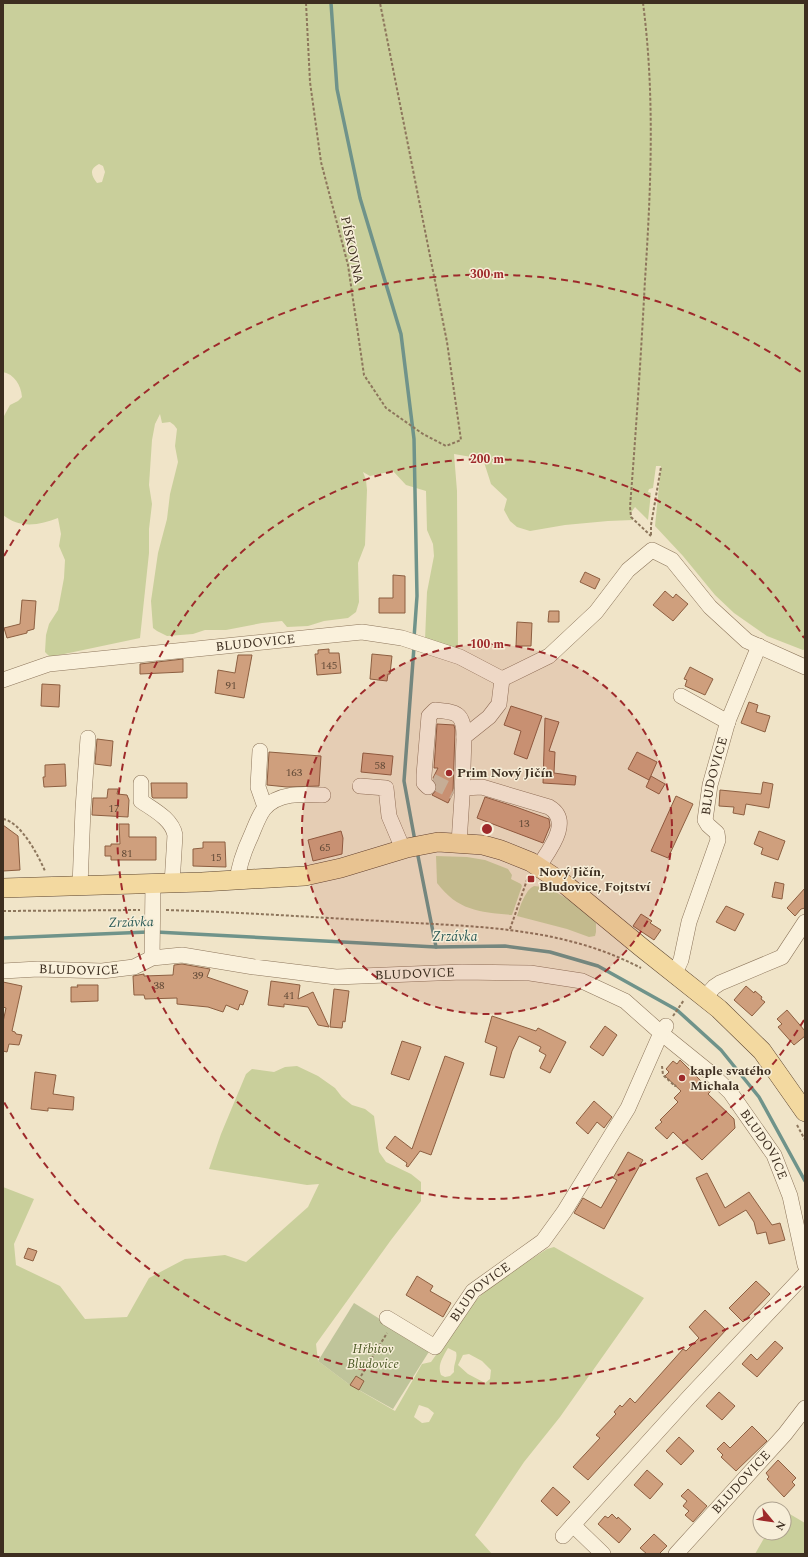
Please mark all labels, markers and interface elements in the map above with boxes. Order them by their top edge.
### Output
street label: PÍSKOVNA [335,214,369,286]
text: 300 m [470,265,504,284]
text: 200 m [470,450,504,469]
street label: BLUDOVICE [214,629,296,657]
text: 100 m [470,635,504,654]
house number: 145 [321,657,337,674]
house number: 91 [226,677,237,694]
street label: BLUDOVICE [696,735,733,816]
house number: 58 [375,757,386,774]
place label: Prim Nový Jičín [457,763,553,783]
house number: 163 [286,764,303,781]
marker: Prim Nový Jičín [444,768,454,778]
house number: 17 [109,800,120,817]
house number: 13 [519,815,530,832]
centre of rings [480,822,494,836]
house number: 65 [320,839,331,856]
house number: 81 [122,845,133,862]
house number: 15 [211,849,222,866]
place label: Nový Jičín, Bludovice, Fojtství [539,862,651,897]
marker: Nový Jičín, Bludovice, Fojtství [526,874,536,884]
water label: Zrzávka [108,911,154,933]
water label: Zrzávka [432,926,478,947]
street label: BLUDOVICE [39,959,120,981]
street label: BLUDOVICE [374,962,455,985]
house number: 39 [193,967,204,984]
house number: 38 [154,977,165,994]
house number: 41 [284,987,295,1004]
place label: kaple svatého Michala [690,1061,771,1096]
marker: kaple svatého Michala [677,1073,687,1083]
street label: BLUDOVICE [735,1105,793,1183]
street label: BLUDOVICE [445,1257,515,1326]
park label: Hřbitov Bludovice [347,1339,399,1374]
street label: BLUDOVICE [707,1446,775,1518]
north arrow [752,1501,792,1541]
text: N [771,1518,790,1534]

